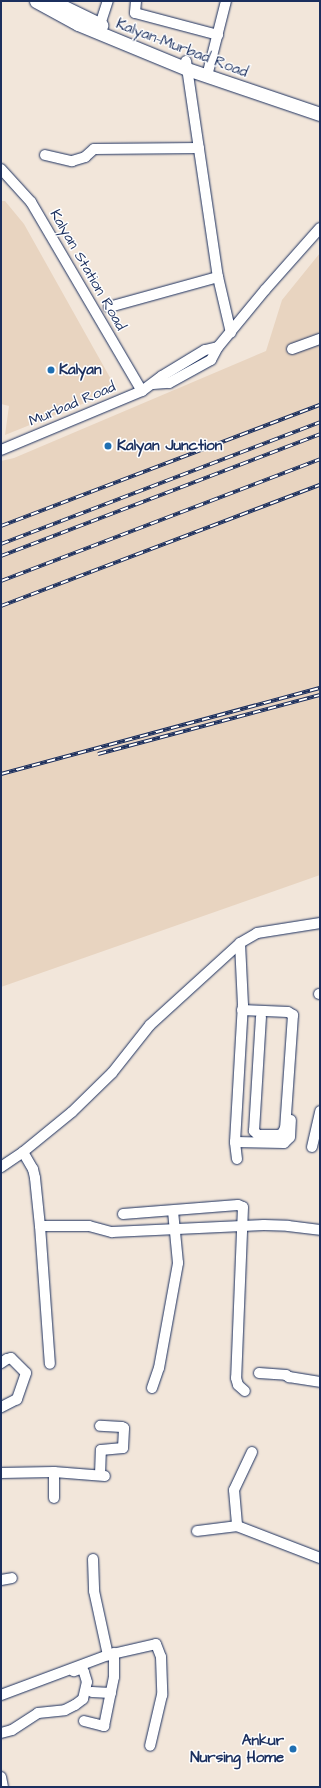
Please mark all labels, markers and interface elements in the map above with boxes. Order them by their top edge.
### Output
street label: Kalyan-Murbad Road [114,15,250,81]
street label: Kalyan Station Road [46,206,130,334]
place label: Kalyan [59,361,101,379]
marker: Kalyan [46,365,56,375]
street label: Murbad Road [26,378,118,430]
place label: Kalyan Junction [117,437,222,455]
marker: Kalyan Junction [102,440,114,452]
place label: Ankur Nursing Home [190,1731,284,1766]
marker: Ankur Nursing Home [287,1743,299,1755]

